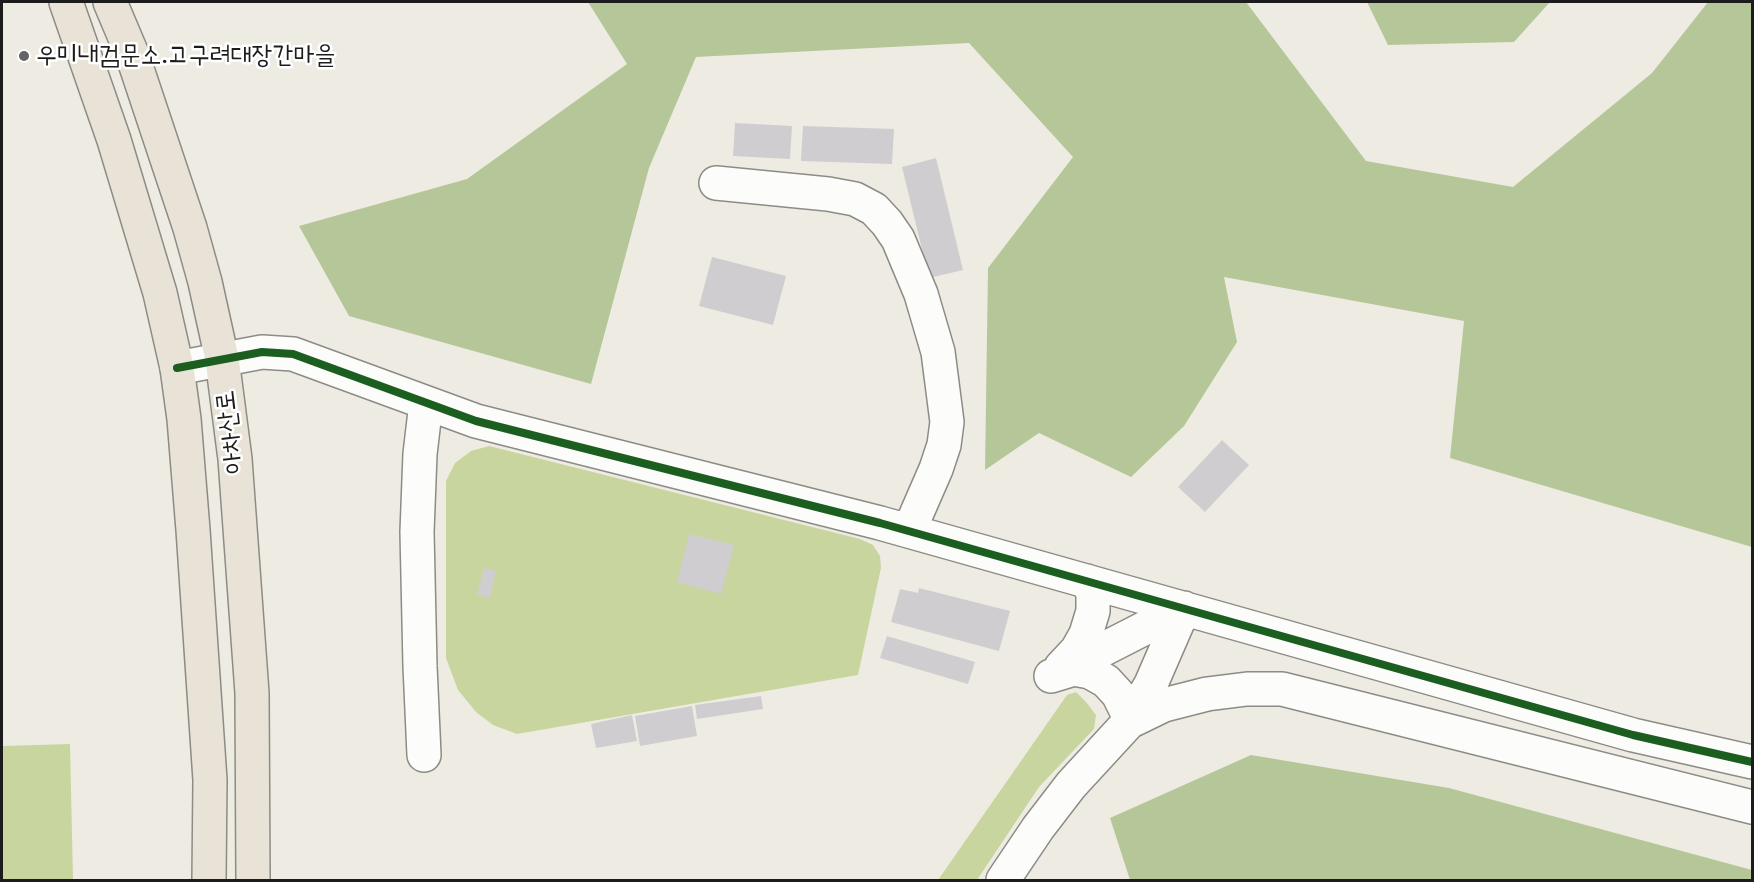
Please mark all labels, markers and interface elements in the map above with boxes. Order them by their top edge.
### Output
place label: 우미내검문소.고구려대장간마을 [36,40,335,72]
marker: 우미내검문소.고구려대장간마을 [17,49,31,63]
street label: 아차산로 [210,389,252,475]

